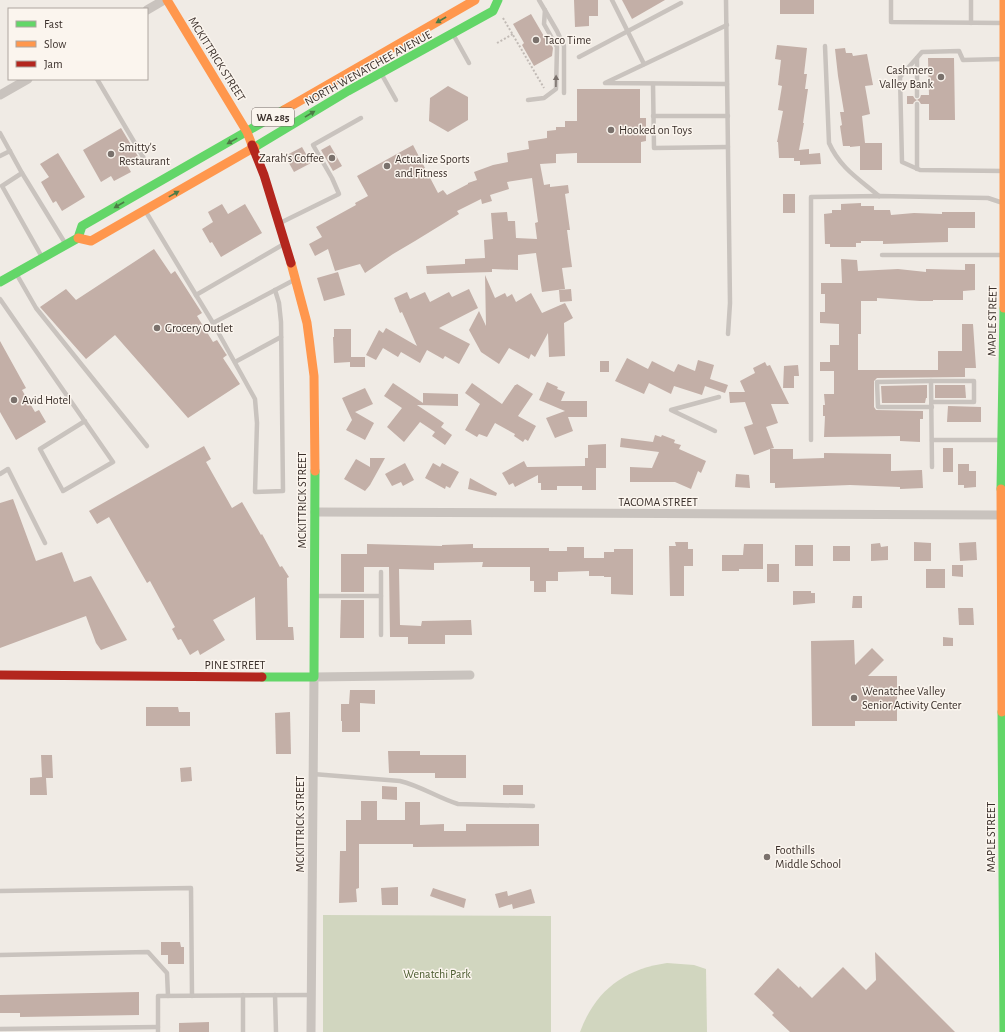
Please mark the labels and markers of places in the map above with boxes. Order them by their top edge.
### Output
place label: Taco Time [544,34,591,46]
marker: Taco Time [531,35,541,45]
place label: Cashmere Valley Bank [879,64,934,91]
marker: Cashmere Valley Bank [936,72,946,82]
place label: Hooked on Toys [619,124,692,137]
marker: Hooked on Toys [606,125,616,135]
place label: Smitty's Restaurant [119,141,170,167]
marker: Smitty's Restaurant [106,149,116,159]
place label: Zarah's Coffee [259,152,324,164]
marker: Zarah's Coffee [327,153,337,163]
place label: Actualize Sports and Fitness [395,153,470,179]
marker: Actualize Sports and Fitness [382,161,392,171]
place label: Grocery Outlet [165,322,233,335]
marker: Grocery Outlet [152,323,162,333]
place label: Avid Hotel [22,394,71,406]
marker: Avid Hotel [9,395,19,405]
place label: Wenatchee Valley Senior Activity Center [862,685,962,712]
marker: Wenatchee Valley Senior Activity Center [849,693,859,703]
place label: Foothills Middle School [775,844,841,870]
marker: Foothills Middle School [762,852,772,862]

